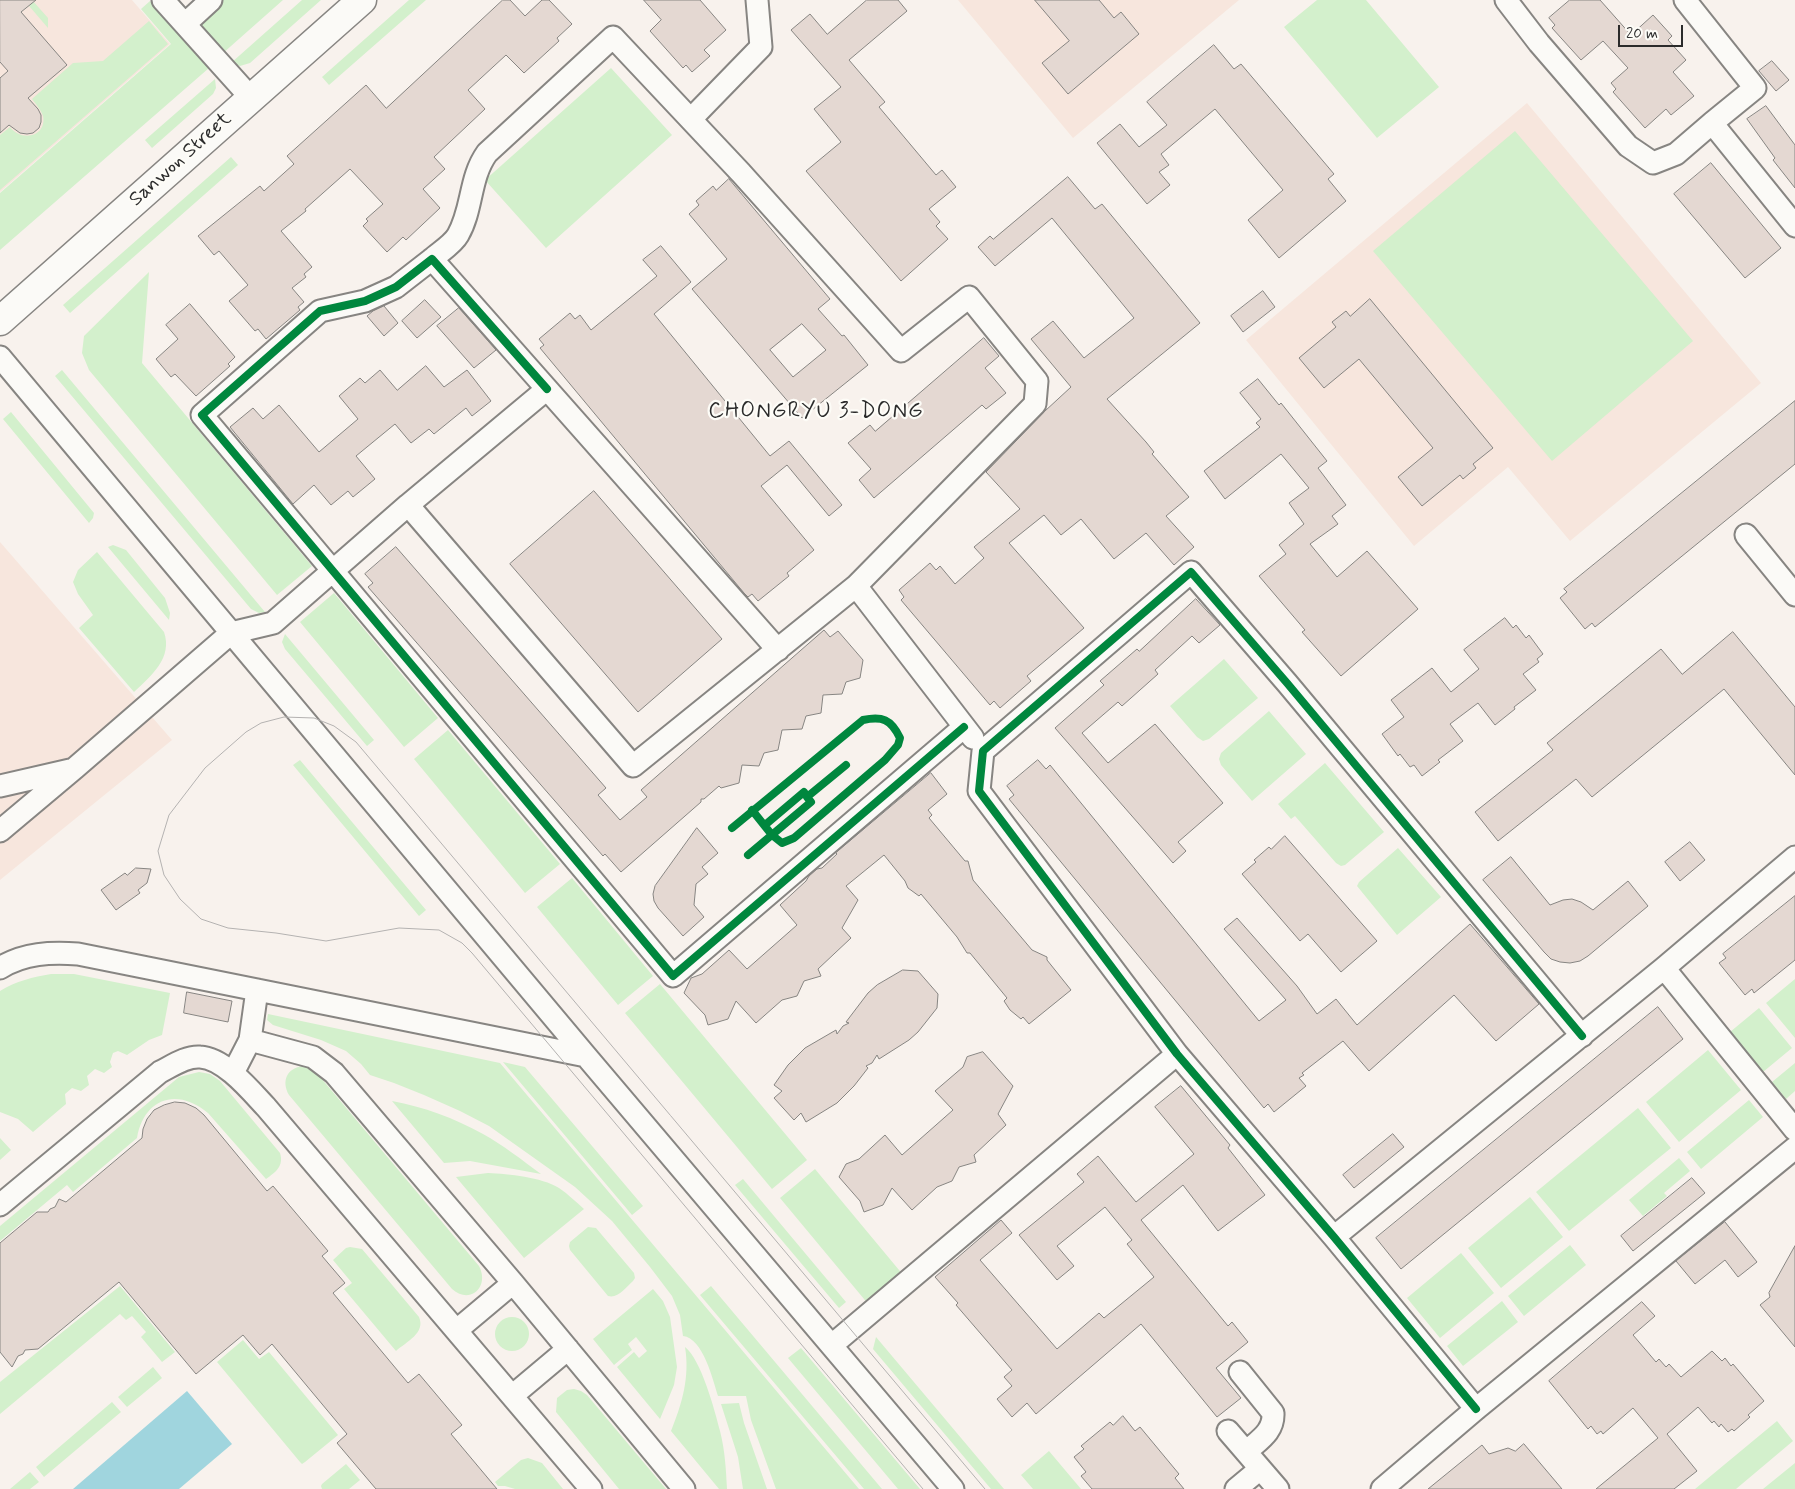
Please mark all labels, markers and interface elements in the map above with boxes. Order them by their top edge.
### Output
scale bar [1620,15,1685,47]
text: 20 m [1626,24,1658,44]
street label: Sanwon Street [125,108,237,212]
district label: CHONGRYU 3-DONG [708,399,924,425]

